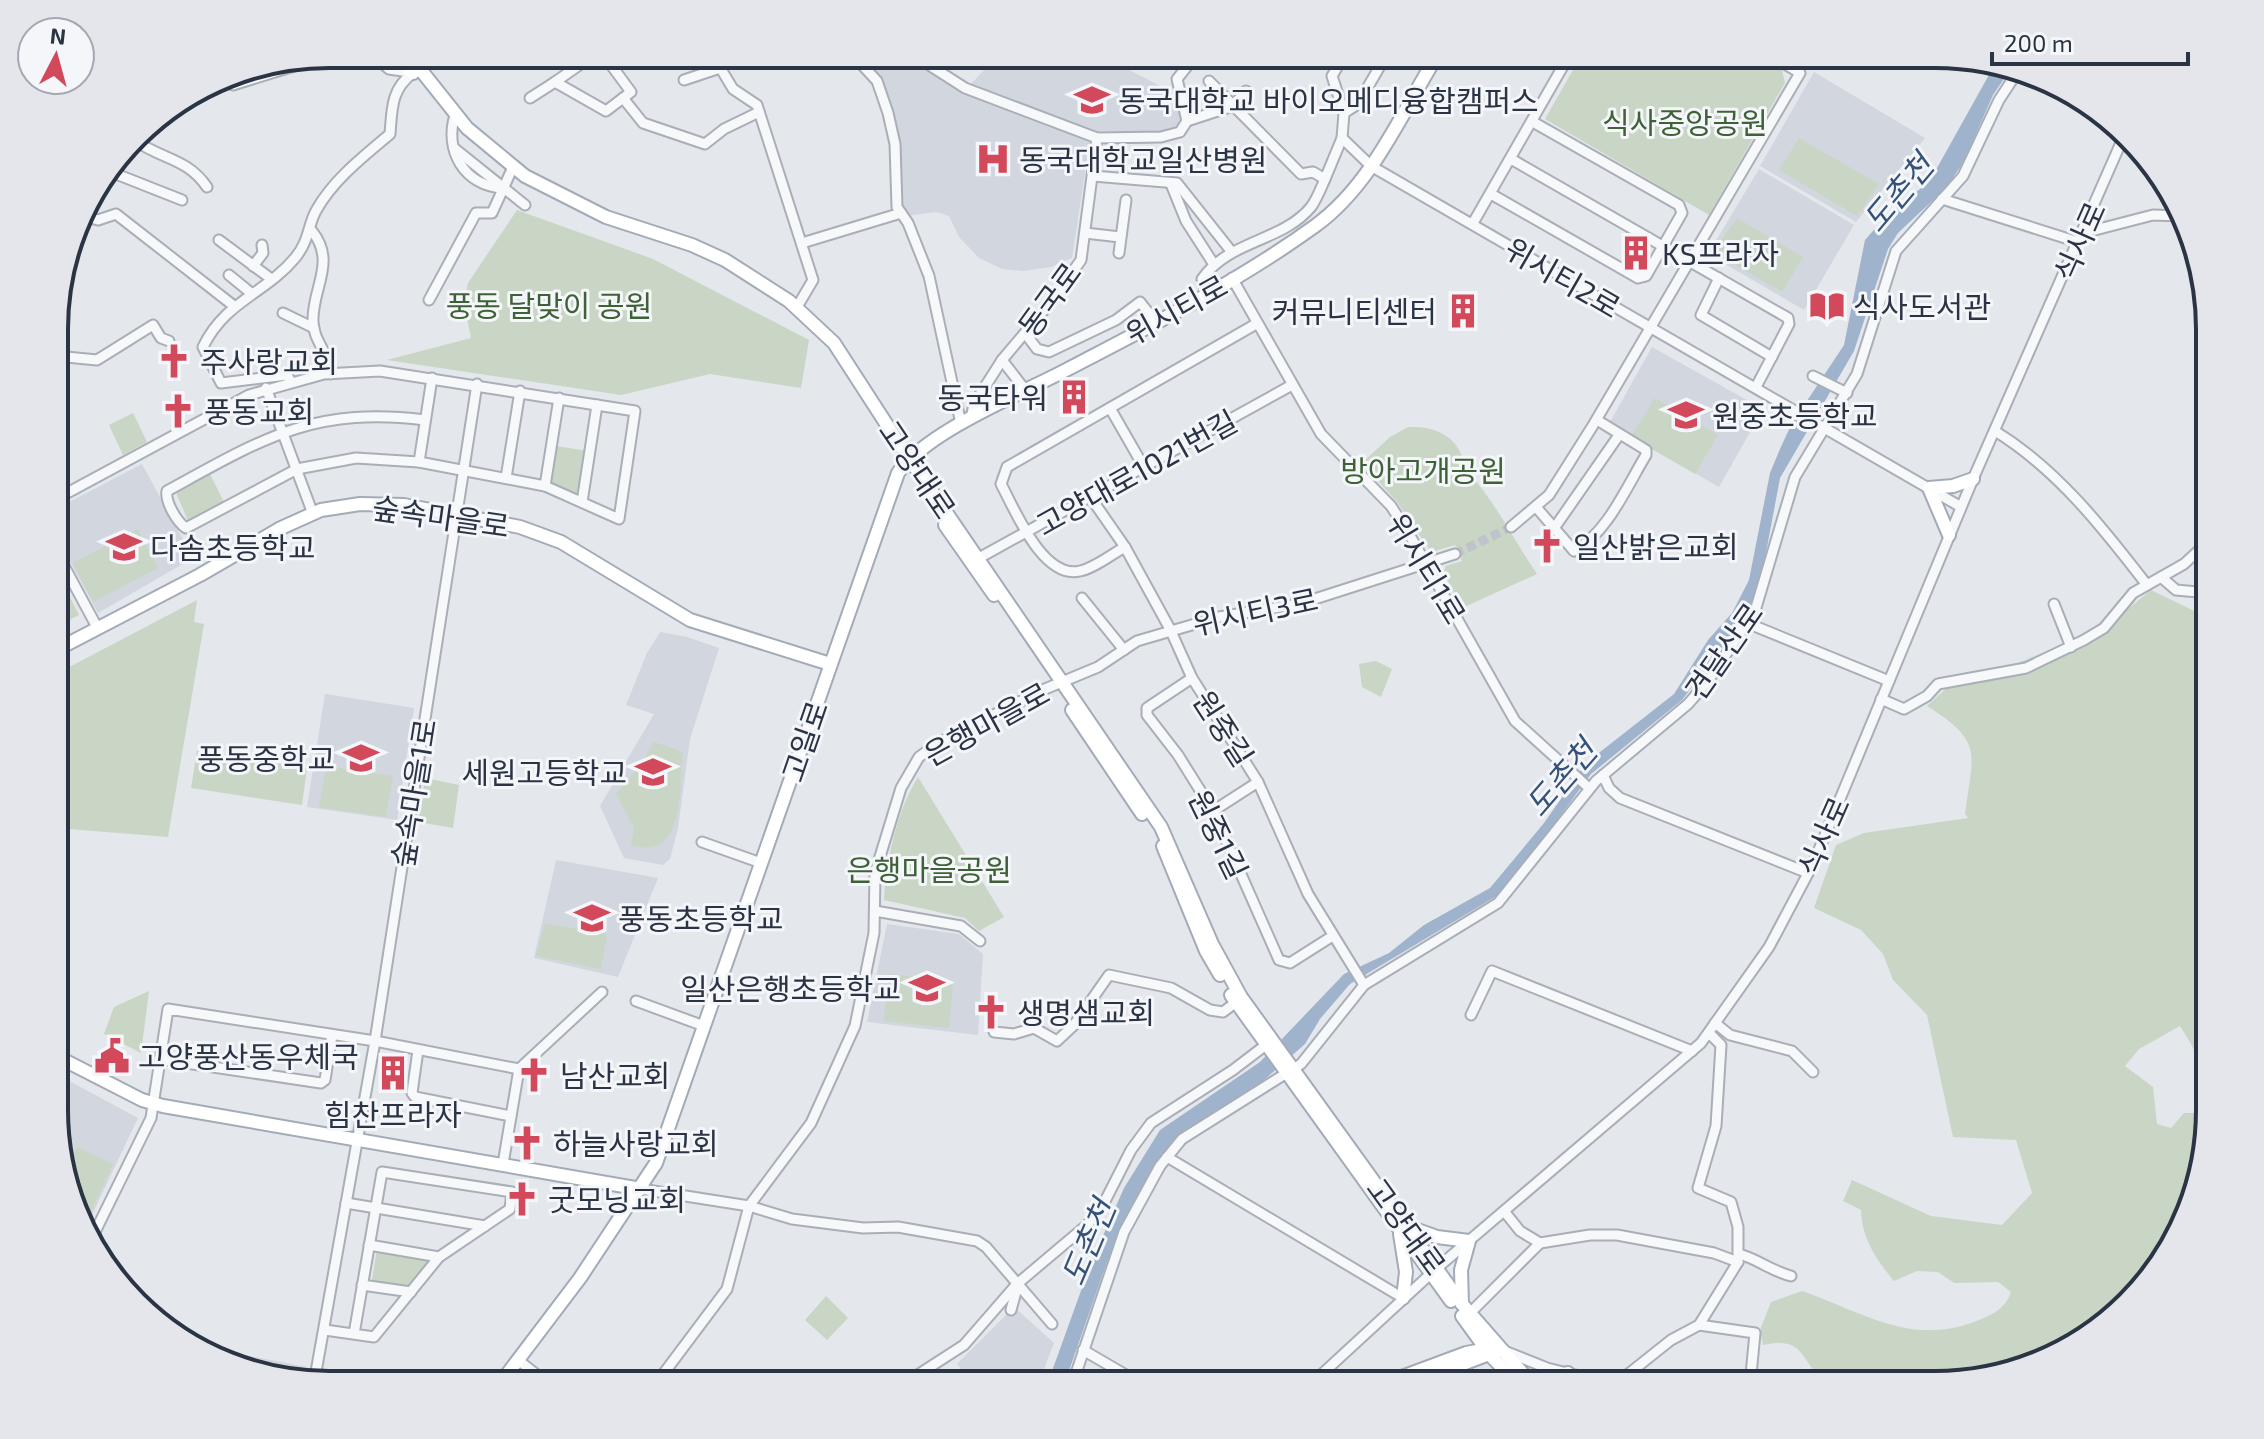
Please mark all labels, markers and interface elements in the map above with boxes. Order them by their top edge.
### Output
north arrow [16,16,96,96]
scale bar [1992,16,2188,66]
text: N [49,21,67,49]
text: 200 m [2004,28,2073,57]
school or university icon: 동국대학교 바이오메디융합캠퍼스 [1073,81,1111,119]
place label: 동국대학교 바이오메디융합캠퍼스 [1118,82,1539,118]
park label: 식사중앙공원 [1602,104,1768,140]
hospital icon: 동국대학교일산병원 [974,140,1012,178]
place label: 동국대학교일산병원 [1019,141,1267,177]
water label: 도촌천 [1854,143,1942,238]
street label: 식사로 [2046,196,2112,286]
street label: 위시티2로 [1499,230,1627,324]
building icon: KS프라자 [1617,234,1655,272]
place label: KS프라자 [1662,235,1779,271]
street label: 동국로 [1010,255,1088,343]
street label: 위시티로 [1119,266,1233,352]
park label: 풍동 달맞이 공원 [446,287,652,323]
library icon: 식사도서관 [1808,287,1846,325]
place label: 식사도서관 [1853,288,1991,324]
building icon: 커뮤니티센터 [1444,292,1482,330]
place label: 커뮤니티센터 [1271,293,1437,329]
church icon: 주사랑교회 [155,342,193,380]
place label: 주사랑교회 [200,343,338,379]
building icon: 동국타워 [1055,378,1093,416]
place label: 동국타워 [938,379,1048,415]
church icon: 풍동교회 [159,392,197,430]
place label: 풍동교회 [204,393,314,429]
school or university icon: 원중초등학교 [1667,396,1705,434]
place label: 원중초등학교 [1712,397,1878,433]
street label: 고양대로1021번길 [1029,402,1243,542]
street label: 고양대로 [872,413,964,525]
park label: 방아고개공원 [1340,452,1506,488]
street label: 숲속마을로 [370,489,512,543]
street label: 위시티1로 [1380,506,1474,630]
church icon: 일산밝은교회 [1528,527,1566,565]
school or university icon: 다솜초등학교 [105,528,143,566]
place label: 일산밝은교회 [1573,528,1739,564]
place label: 다솜초등학교 [150,529,316,565]
street label: 위시티3로 [1189,580,1321,642]
street label: 견달산로 [1677,595,1769,707]
street label: 은행마을로 [917,674,1055,772]
street label: 원중길 [1186,683,1262,773]
street label: 고일로 [774,696,834,786]
street label: 숲속마을1로 [383,716,443,870]
water label: 도촌천 [1517,729,1606,823]
school or university icon: 풍동중학교 [342,739,380,777]
place label: 풍동중학교 [197,740,335,776]
school or university icon: 세원고등학교 [634,753,672,791]
place label: 세원고등학교 [461,754,627,790]
street label: 원중1길 [1182,784,1256,884]
street label: 식사로 [1790,791,1856,881]
park label: 은행마을공원 [846,851,1012,887]
school or university icon: 풍동초등학교 [573,899,611,937]
place label: 풍동초등학교 [618,900,784,936]
school or university icon: 일산은행초등학교 [908,969,946,1007]
place label: 일산은행초등학교 [680,970,901,1006]
church icon: 생명샘교회 [972,993,1010,1031]
place label: 생명샘교회 [1017,994,1155,1030]
public building icon: 고양풍산동우체국 [93,1037,131,1075]
place label: 고양풍산동우체국 [138,1038,359,1074]
building icon: 힘찬프라자 [374,1054,412,1092]
church icon: 남산교회 [515,1056,553,1094]
place label: 남산교회 [560,1057,670,1093]
place label: 힘찬프라자 [324,1096,462,1132]
church icon: 하늘사랑교회 [508,1124,546,1162]
place label: 하늘사랑교회 [553,1125,719,1161]
street label: 고양대로 [1360,1171,1454,1281]
church icon: 굿모닝교회 [503,1180,541,1218]
place label: 굿모닝교회 [548,1181,686,1217]
water label: 도촌천 [1052,1191,1123,1290]

